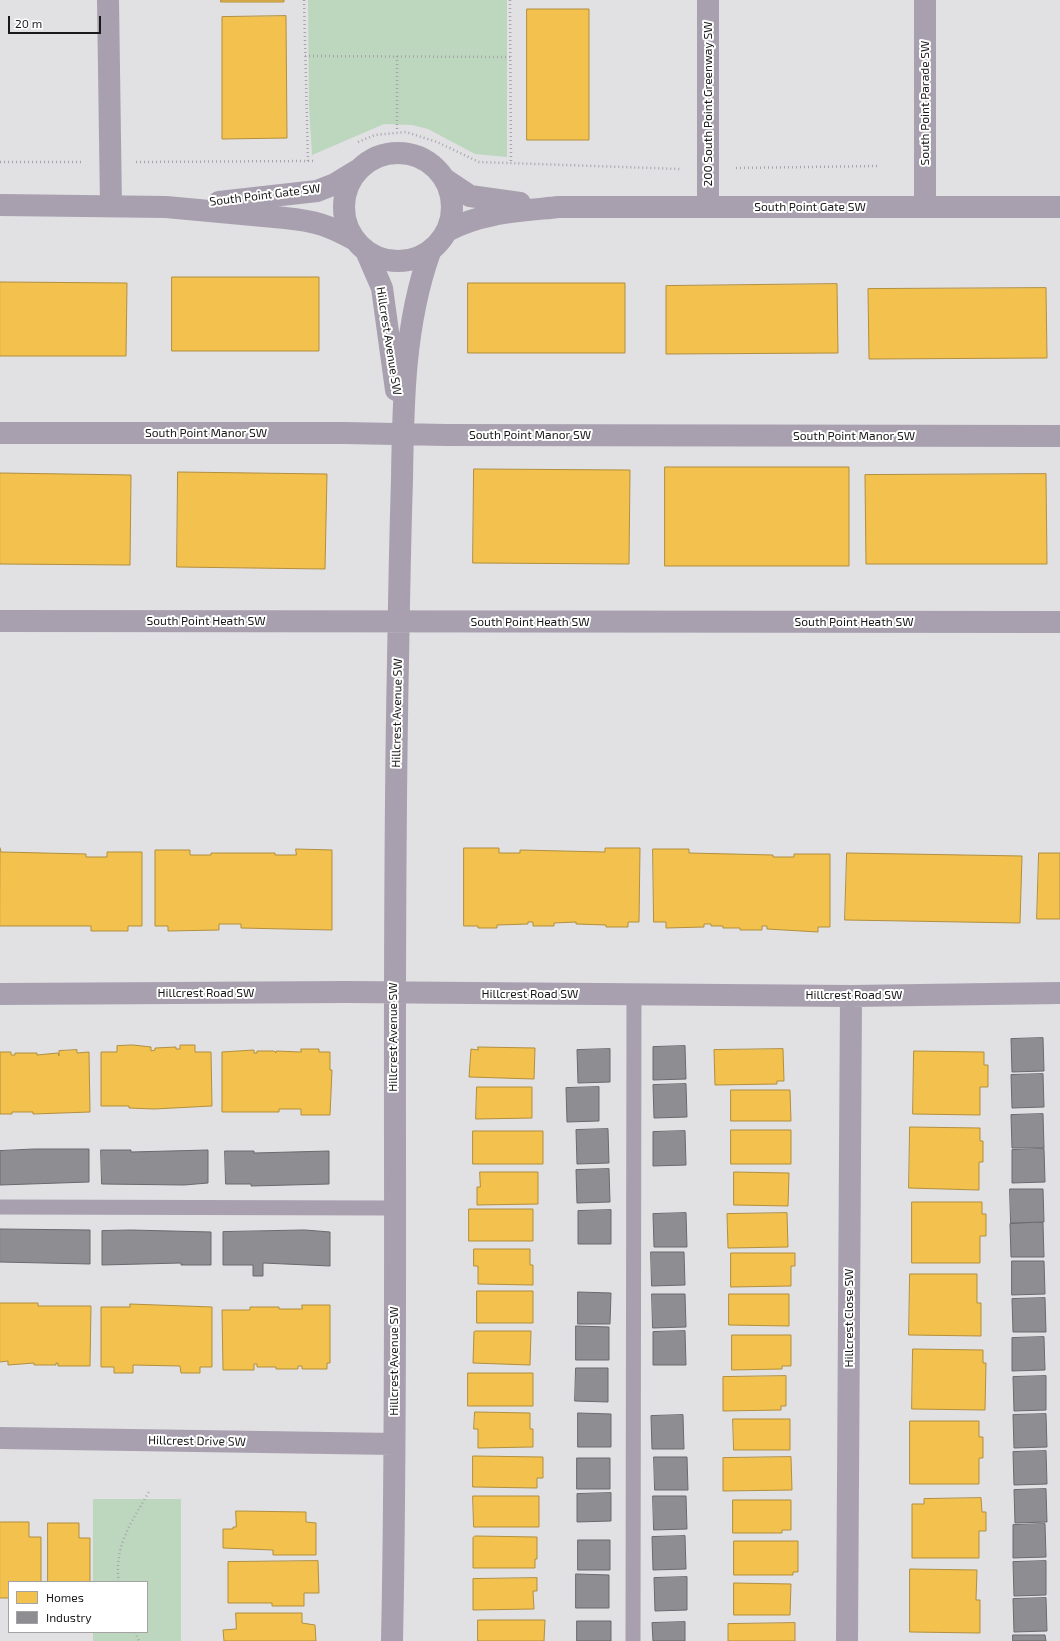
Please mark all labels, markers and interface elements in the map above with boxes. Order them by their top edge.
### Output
scale bar [10,8,103,34]
text: 20 m [15,16,42,30]
street label: 200 South Point Greenway SW [701,21,715,187]
street label: South Point Parade SW [918,41,932,165]
street label: South Point Gate SW [209,181,321,209]
street label: South Point Gate SW [754,200,866,214]
street label: Hillcrest Avenue SW [373,286,405,396]
street label: South Point Manor SW [145,426,267,440]
street label: South Point Manor SW [469,428,591,442]
street label: South Point Manor SW [793,429,915,443]
street label: South Point Heath SW [146,614,266,628]
street label: South Point Heath SW [470,615,590,629]
street label: South Point Heath SW [794,615,914,629]
street label: Hillcrest Avenue SW [389,658,405,768]
street label: Hillcrest Avenue SW [386,982,400,1092]
street label: Hillcrest Road SW [158,986,254,1000]
street label: Hillcrest Road SW [482,987,578,1001]
street label: Hillcrest Road SW [806,988,902,1002]
street label: Hillcrest Close SW [842,1269,856,1367]
street label: Hillcrest Avenue SW [387,1306,401,1416]
street label: Hillcrest Drive SW [148,1433,246,1449]
legend [8,1581,148,1633]
text: Homes [46,1590,84,1604]
text: Industry [46,1610,92,1624]

